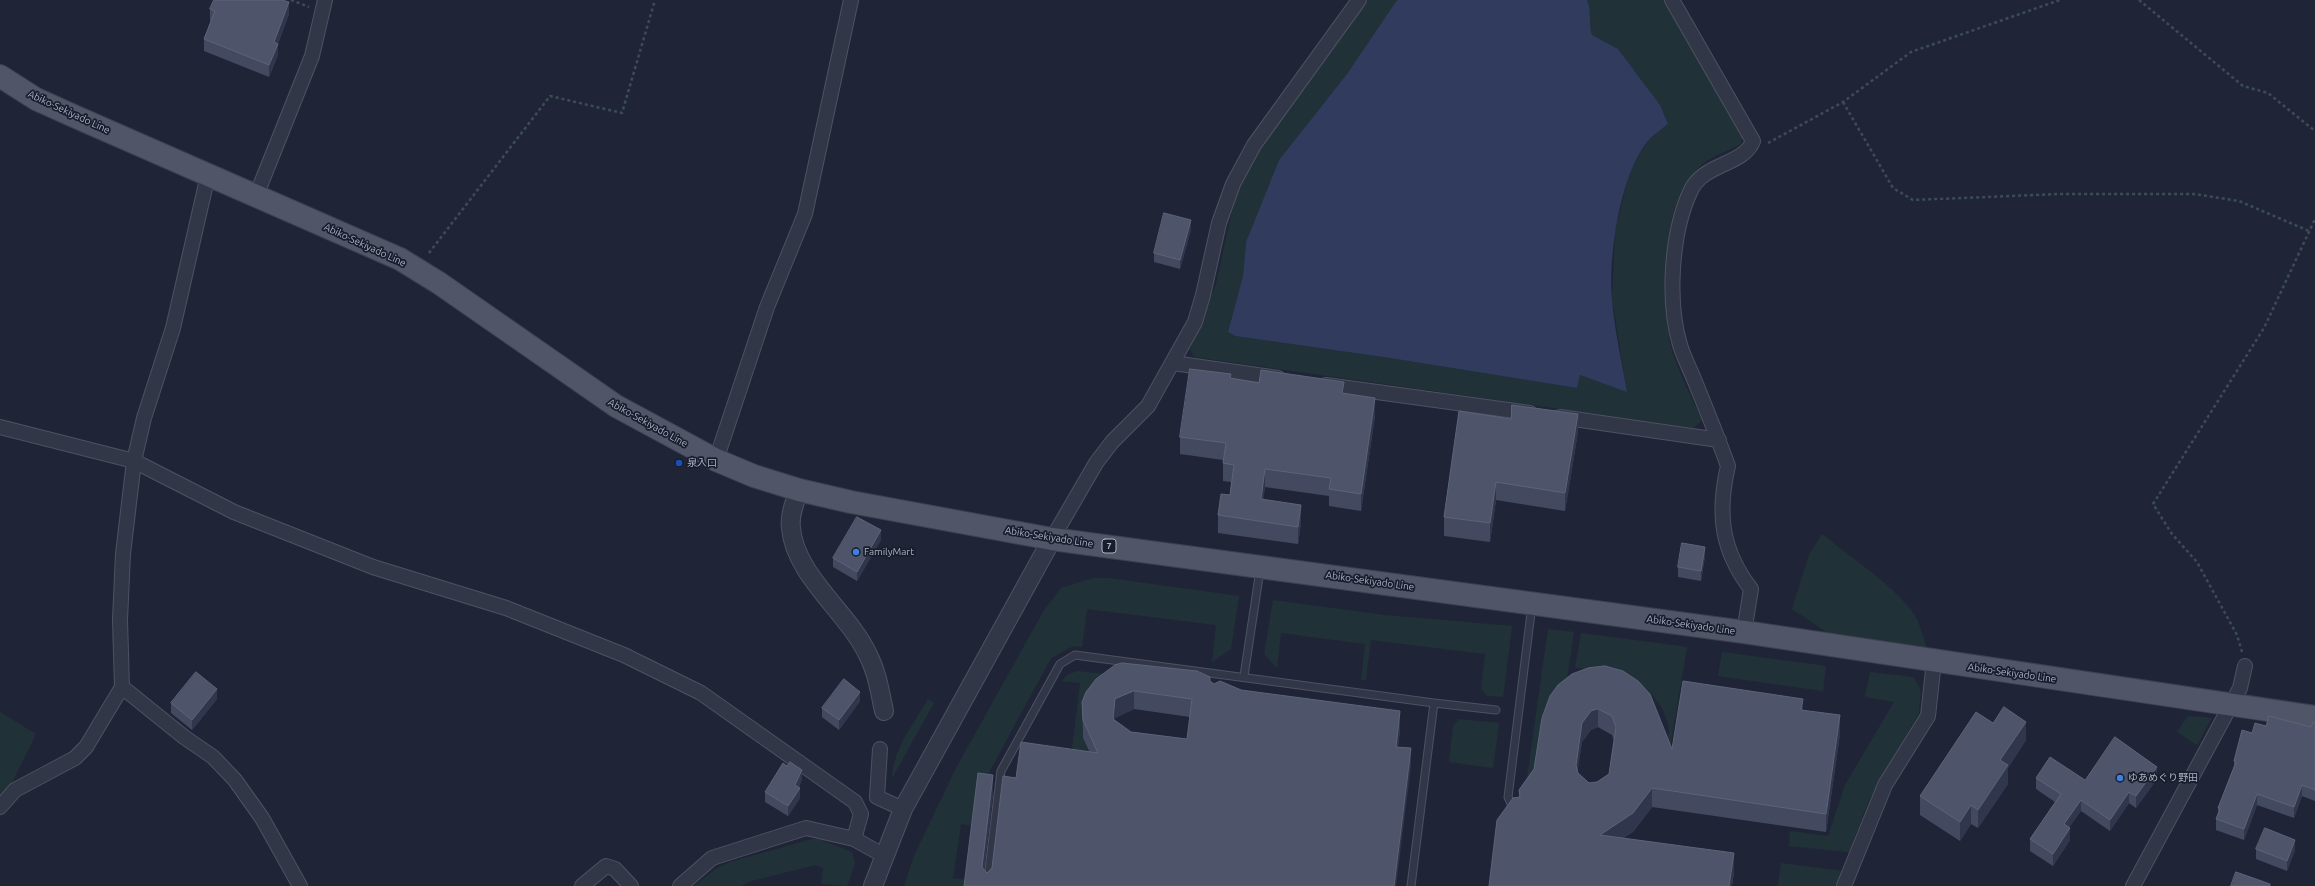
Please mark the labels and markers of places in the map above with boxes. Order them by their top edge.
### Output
place label: 泉入口 [687,457,717,469]
marker: 泉入口 [674,458,684,468]
place label: FamilyMart [864,546,914,558]
marker: FamilyMart [851,547,861,557]
place label: ゆあめぐり野田 [2128,772,2198,784]
marker: ゆあめぐり野田 [2115,773,2125,783]

